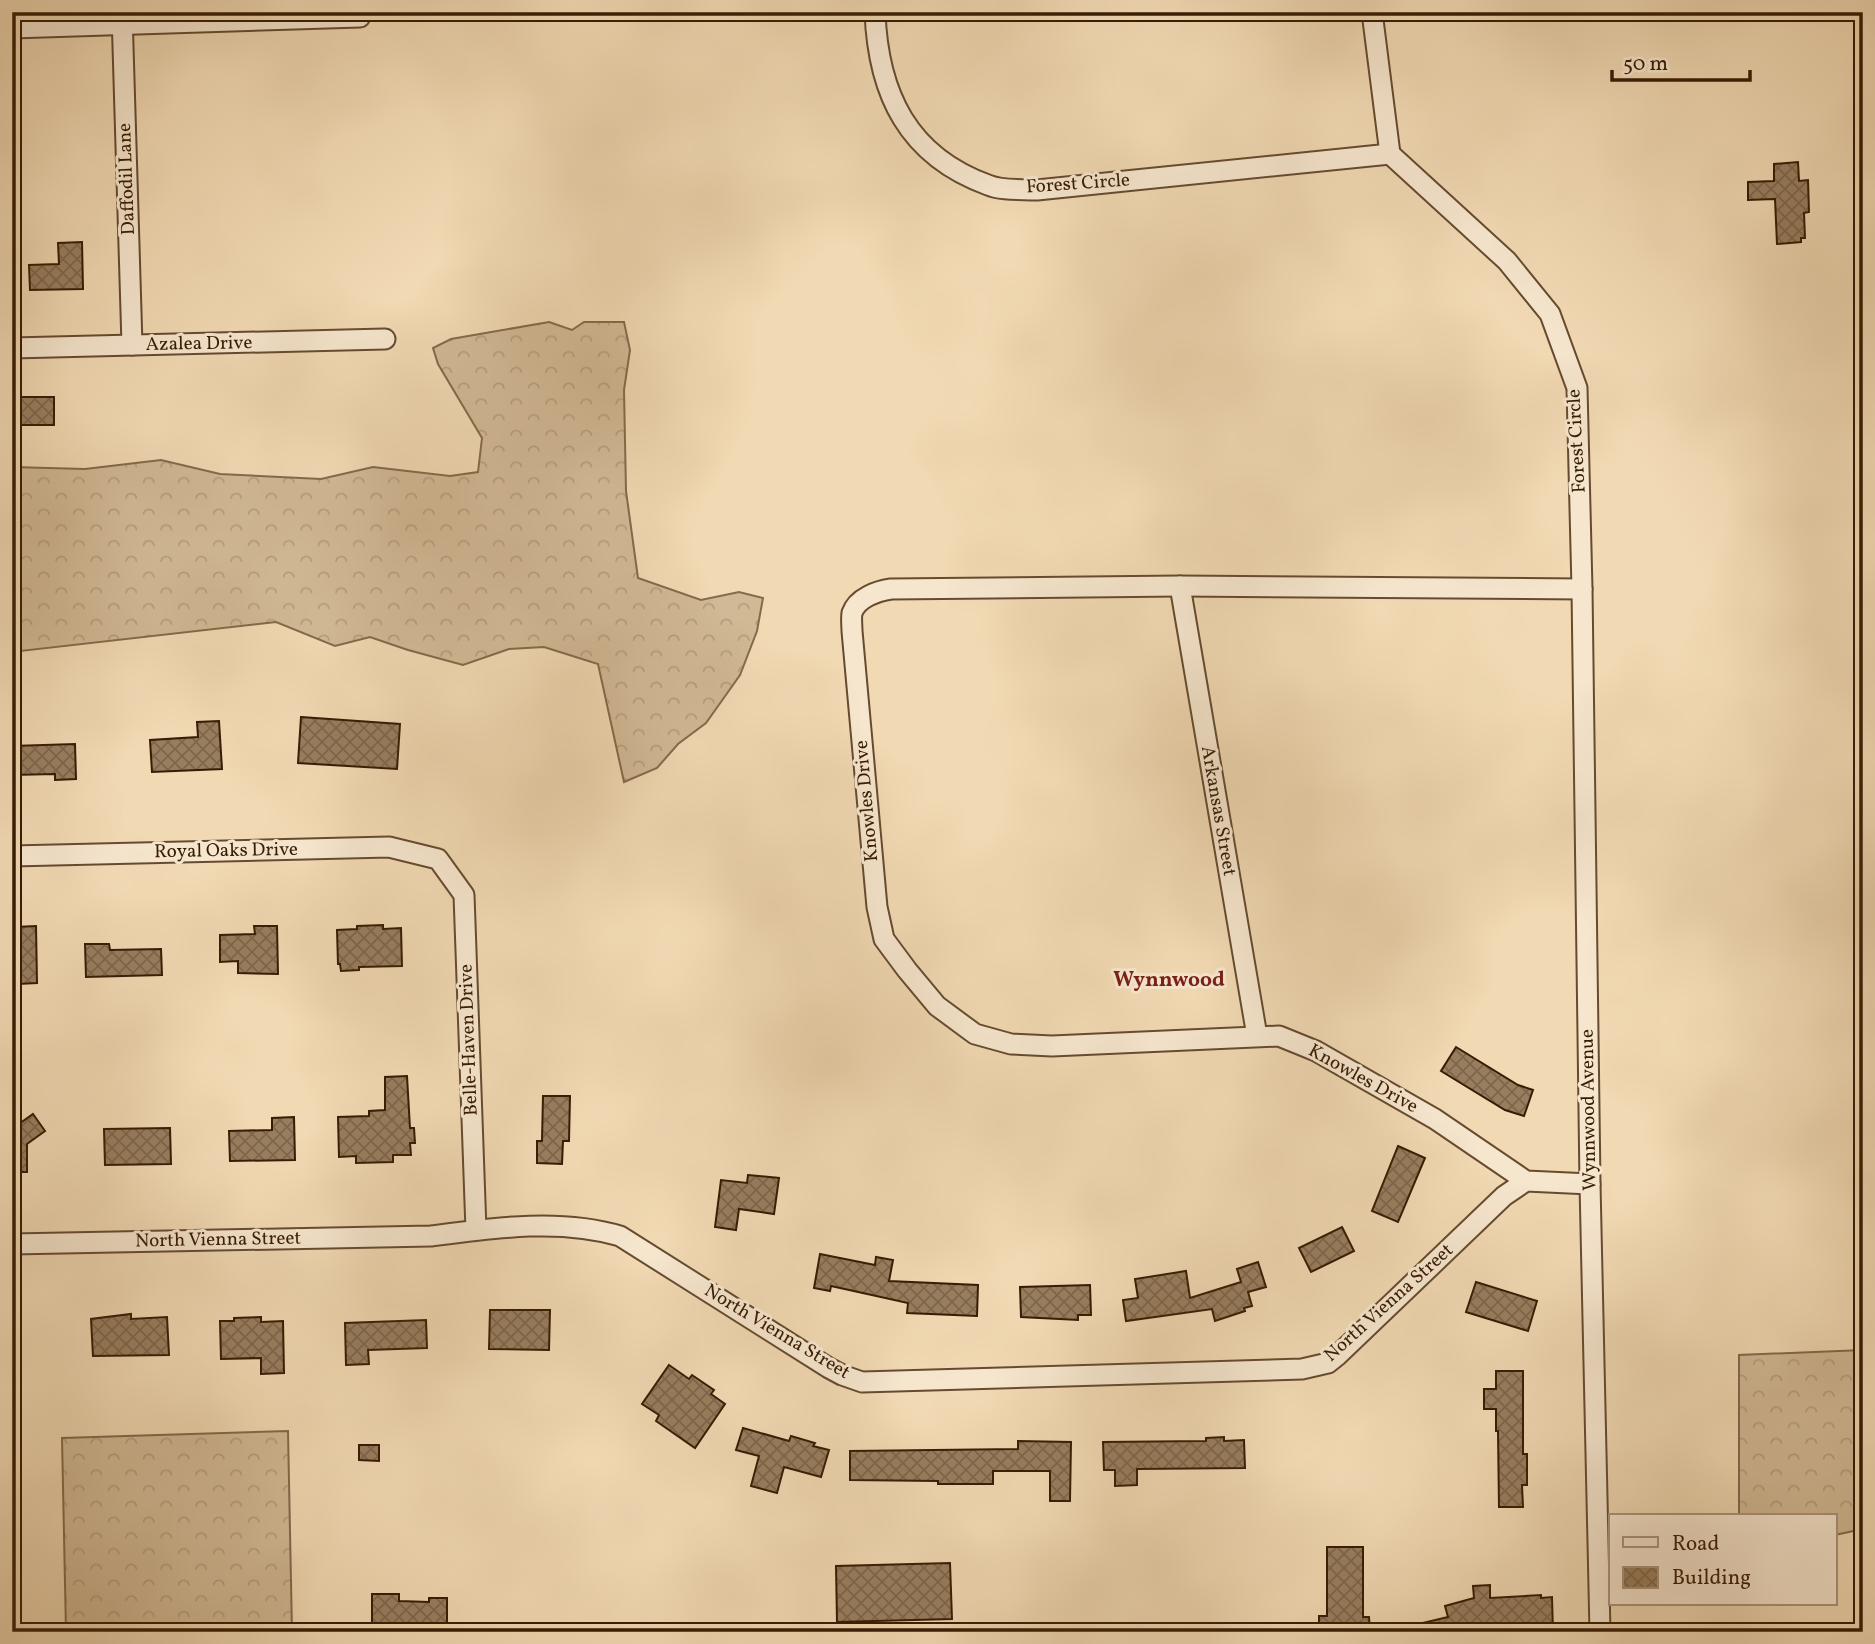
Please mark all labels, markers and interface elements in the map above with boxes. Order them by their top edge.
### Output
scale bar [1612,38,1751,82]
text: 50 m [1623,50,1668,79]
street label: Daffodil Lane [112,122,142,236]
street label: Forest Circle [1025,167,1131,201]
street label: Azalea Drive [145,330,253,358]
street label: Forest Circle [1561,388,1593,494]
street label: Knowles Drive [849,739,885,863]
street label: Arkansas Street [1194,744,1242,878]
street label: Royal Oaks Drive [154,837,298,865]
street label: Belle-Haven Drive [453,963,485,1117]
district label: Wynnwood [1113,966,1225,995]
street label: Wynnwood Avenue [1575,1029,1603,1191]
street label: Knowles Drive [1303,1038,1423,1120]
street label: North Vienna Street [135,1226,302,1254]
street label: North Vienna Street [1319,1238,1460,1368]
street label: North Vienna Street [699,1278,855,1386]
legend [1609,1514,1836,1606]
text: Road [1672,1530,1719,1559]
text: Building [1672,1564,1751,1593]

